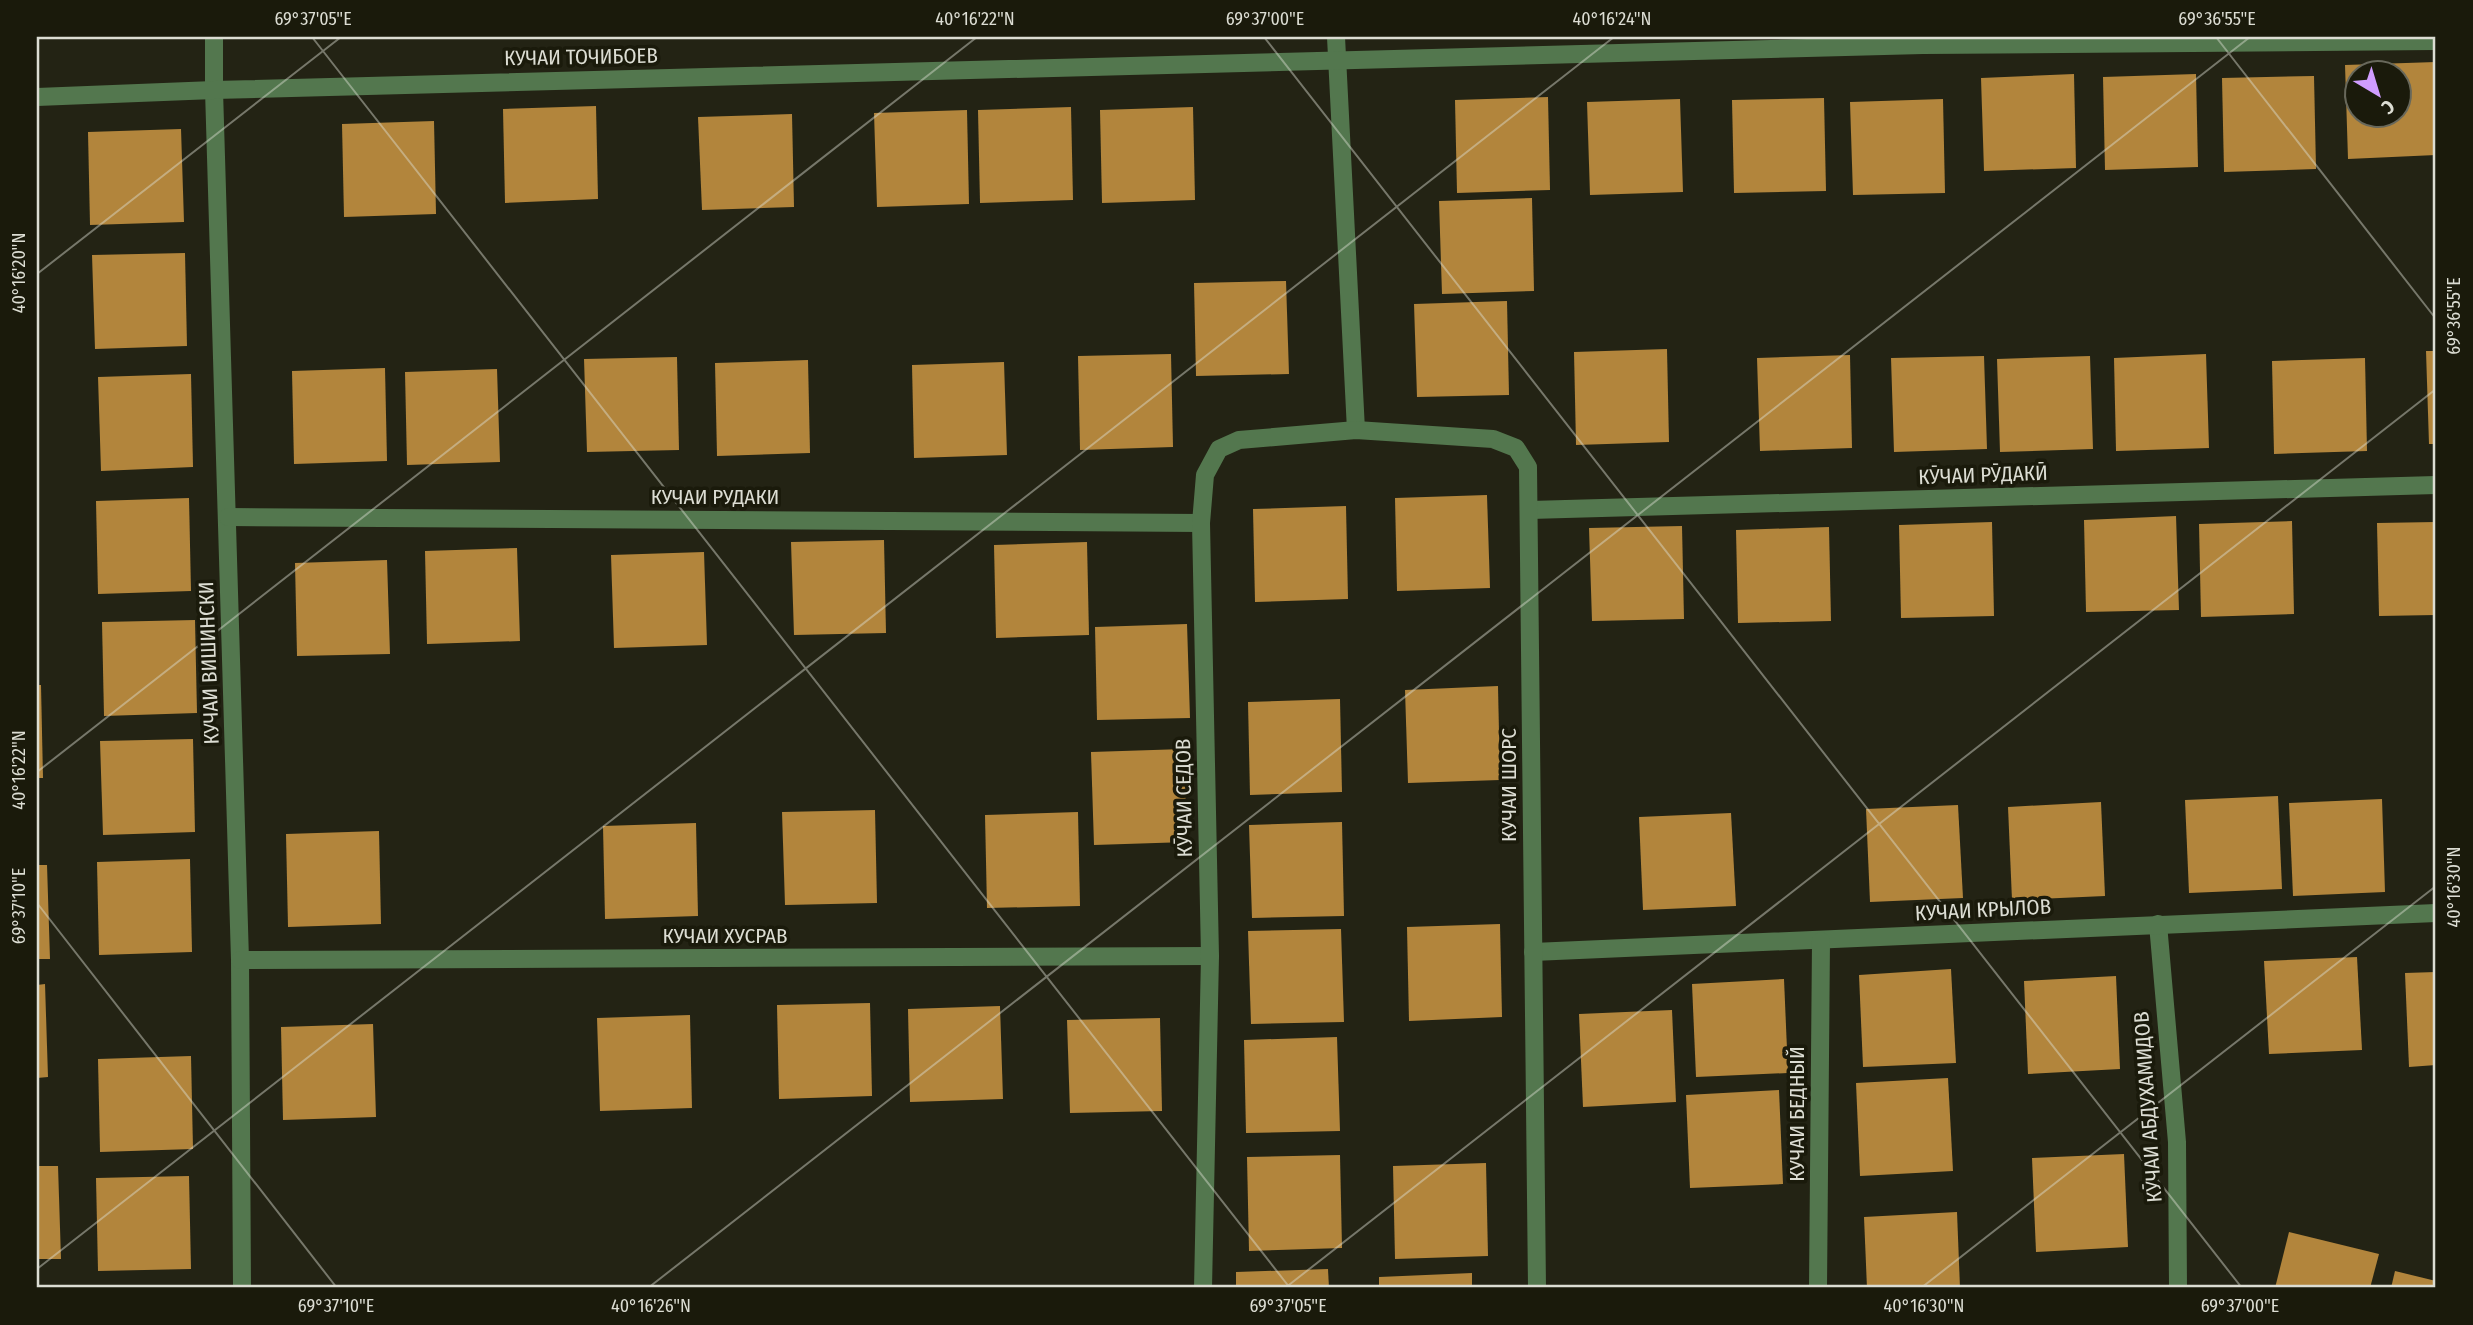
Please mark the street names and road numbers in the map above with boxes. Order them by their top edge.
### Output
street label: КУЧАИ ТОЧИБОЕВ [504,43,658,71]
street label: КӮЧАИ РӮДАКӢ [1918,460,2048,490]
street label: КУЧАИ РУДАКИ [651,484,779,510]
street label: КУЧАИ ВИШИНСКИ [193,581,225,745]
street label: КУЧАИ ШОРС [1496,728,1522,842]
street label: КӮЧАИ СЕДОВ [1170,738,1198,858]
street label: КУЧАИ КРЫЛОВ [1914,893,2052,927]
street label: КУЧАИ ХУСРАВ [663,923,787,949]
street label: КӮЧАИ АБДУХАМИДОВ [2128,1011,2168,1203]
street label: КУЧАИ БЕДНЫЙ [1784,1046,1810,1182]

